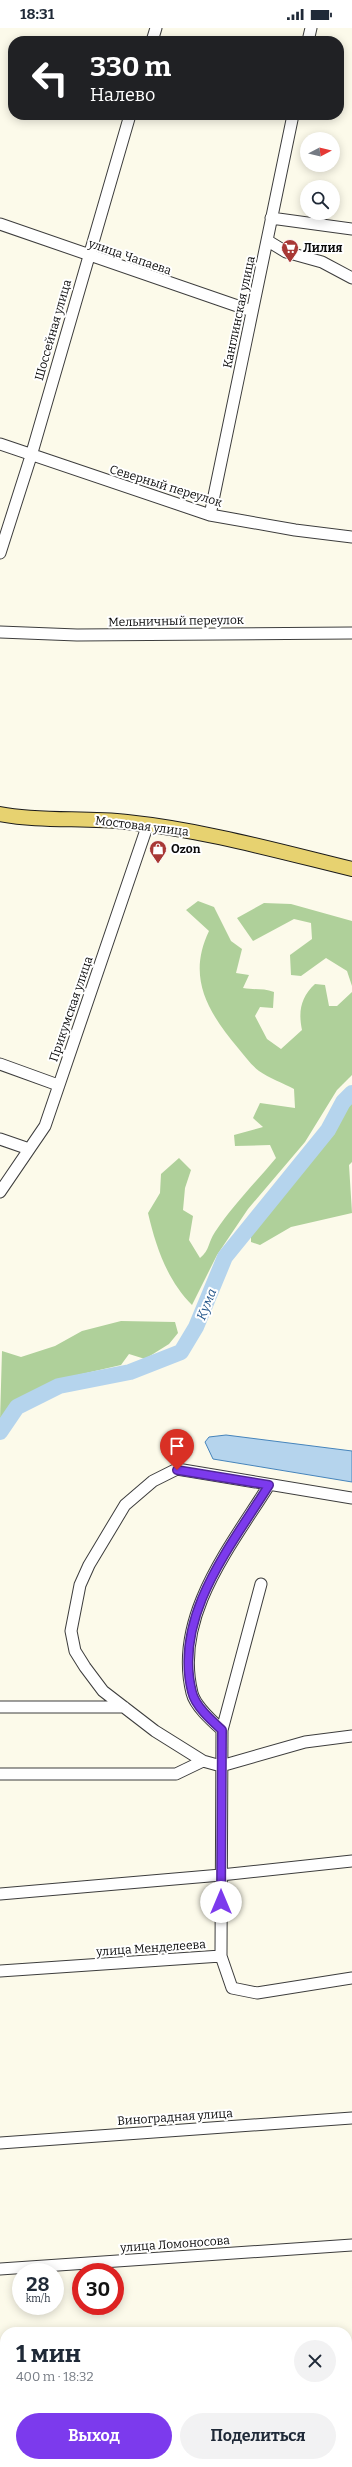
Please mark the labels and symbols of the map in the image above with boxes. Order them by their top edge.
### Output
north arrow [300,132,340,172]
street label: улица Чапаева [86,236,174,278]
supermarket icon: Лилия [280,238,300,263]
place label: Лилия [303,241,343,255]
street label: Канглинская улица [220,254,258,369]
street label: Шоссейная улица [32,278,74,382]
street label: Северный переулок [108,462,224,510]
street label: Мельничный переулок [108,613,244,629]
street label: Мостовая улица [94,813,190,839]
shop icon: Ozon [148,839,168,864]
place label: Ozon [171,842,201,856]
street label: Прикумская улица [46,954,96,1063]
water label: Кума [193,1286,220,1322]
pin [160,1429,194,1470]
position arrow [200,1881,242,1923]
street label: улица Менделеева [95,1937,207,1959]
street label: Виноградная улица [117,2106,234,2128]
street label: улица Ломоносова [119,2233,231,2255]
speed limit sign: 30 [72,2263,124,2315]

